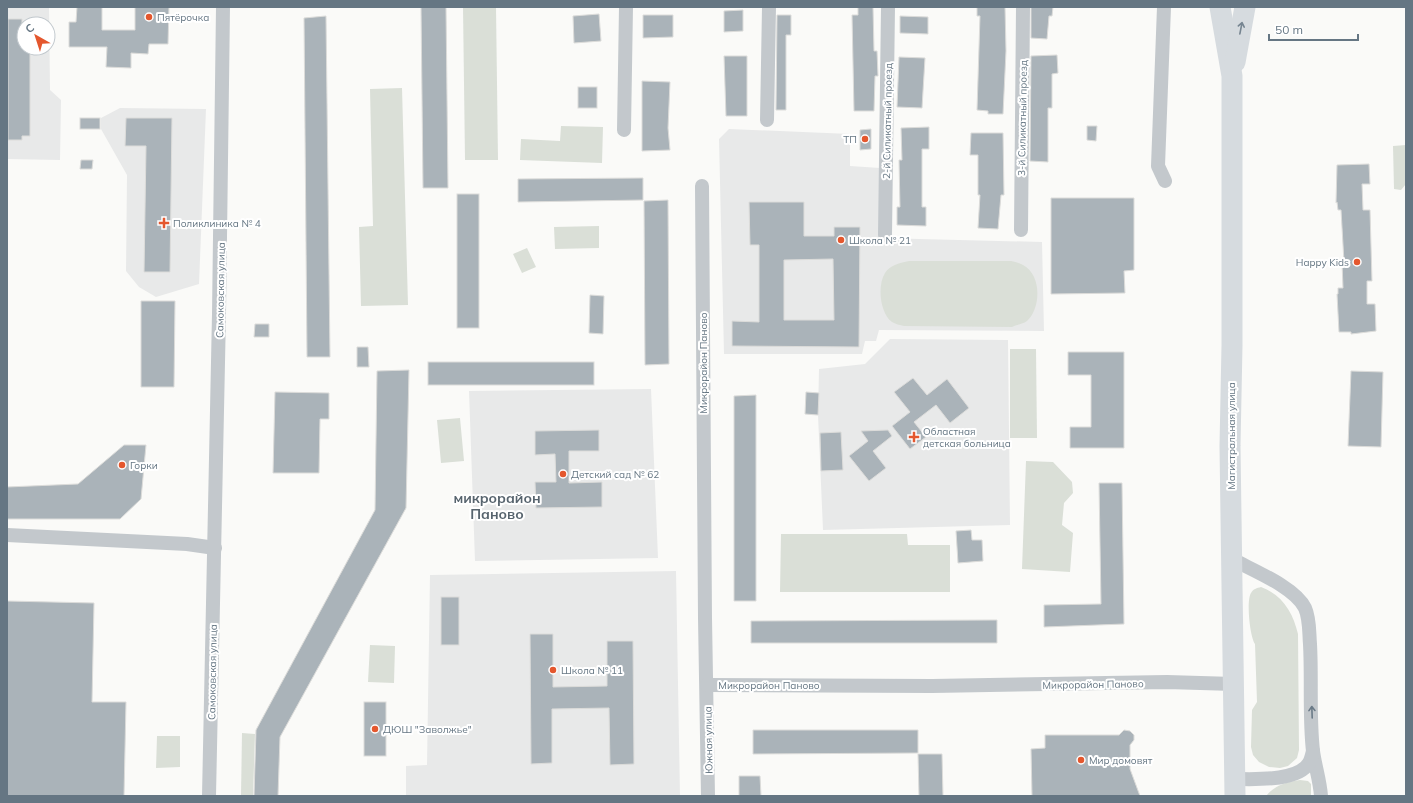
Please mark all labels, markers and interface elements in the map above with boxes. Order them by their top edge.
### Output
place label: Пятёрочка [157,11,209,24]
marker: Пятёрочка [144,12,154,22]
north arrow [16,16,56,56]
scale bar [1269,16,1358,42]
text: С [22,20,37,36]
one-way arrow [1238,22,1246,35]
text: 50 m [1275,22,1303,37]
street label: 3-й Силикатный проезд [1015,60,1030,176]
street label: 2-й Силикатный проезд [880,63,895,179]
place label: ТП [843,133,857,146]
marker: ТП [860,134,870,144]
marker: Поликлиника № 4 [158,217,170,229]
place label: Поликлиника № 4 [173,217,261,230]
place label: Школа № 21 [849,234,911,247]
marker: Школа № 21 [836,235,846,245]
street label: Самоковская улица [213,242,228,338]
place label: Happy Kids [1296,256,1349,269]
marker: Happy Kids [1352,257,1362,267]
street label: Микрорайон Паново [697,312,710,414]
street label: Магистральная улица [1225,382,1238,490]
place label: Областная детская больница [923,425,1011,450]
marker: Областная детская больница [908,431,920,443]
place label: Горки [130,459,158,472]
marker: Горки [117,460,127,470]
place label: Детский сад № 62 [571,468,659,481]
marker: Детский сад № 62 [558,469,568,479]
district label: микрорайон Паново [453,489,541,523]
street label: Самоковская улица [205,624,220,720]
place label: Школа № 11 [561,664,623,677]
marker: Школа № 11 [548,665,558,675]
street label: Микрорайон Паново [1042,677,1144,692]
street label: Микрорайон Паново [718,679,820,692]
street label: Южная улица [701,706,716,774]
one-way arrow [1308,706,1316,719]
place label: ДЮШ "Заволжье" [383,723,472,736]
marker: ДЮШ "Заволжье" [370,724,380,734]
place label: Мир домовят [1089,754,1153,767]
marker: Мир домовят [1076,755,1086,765]

